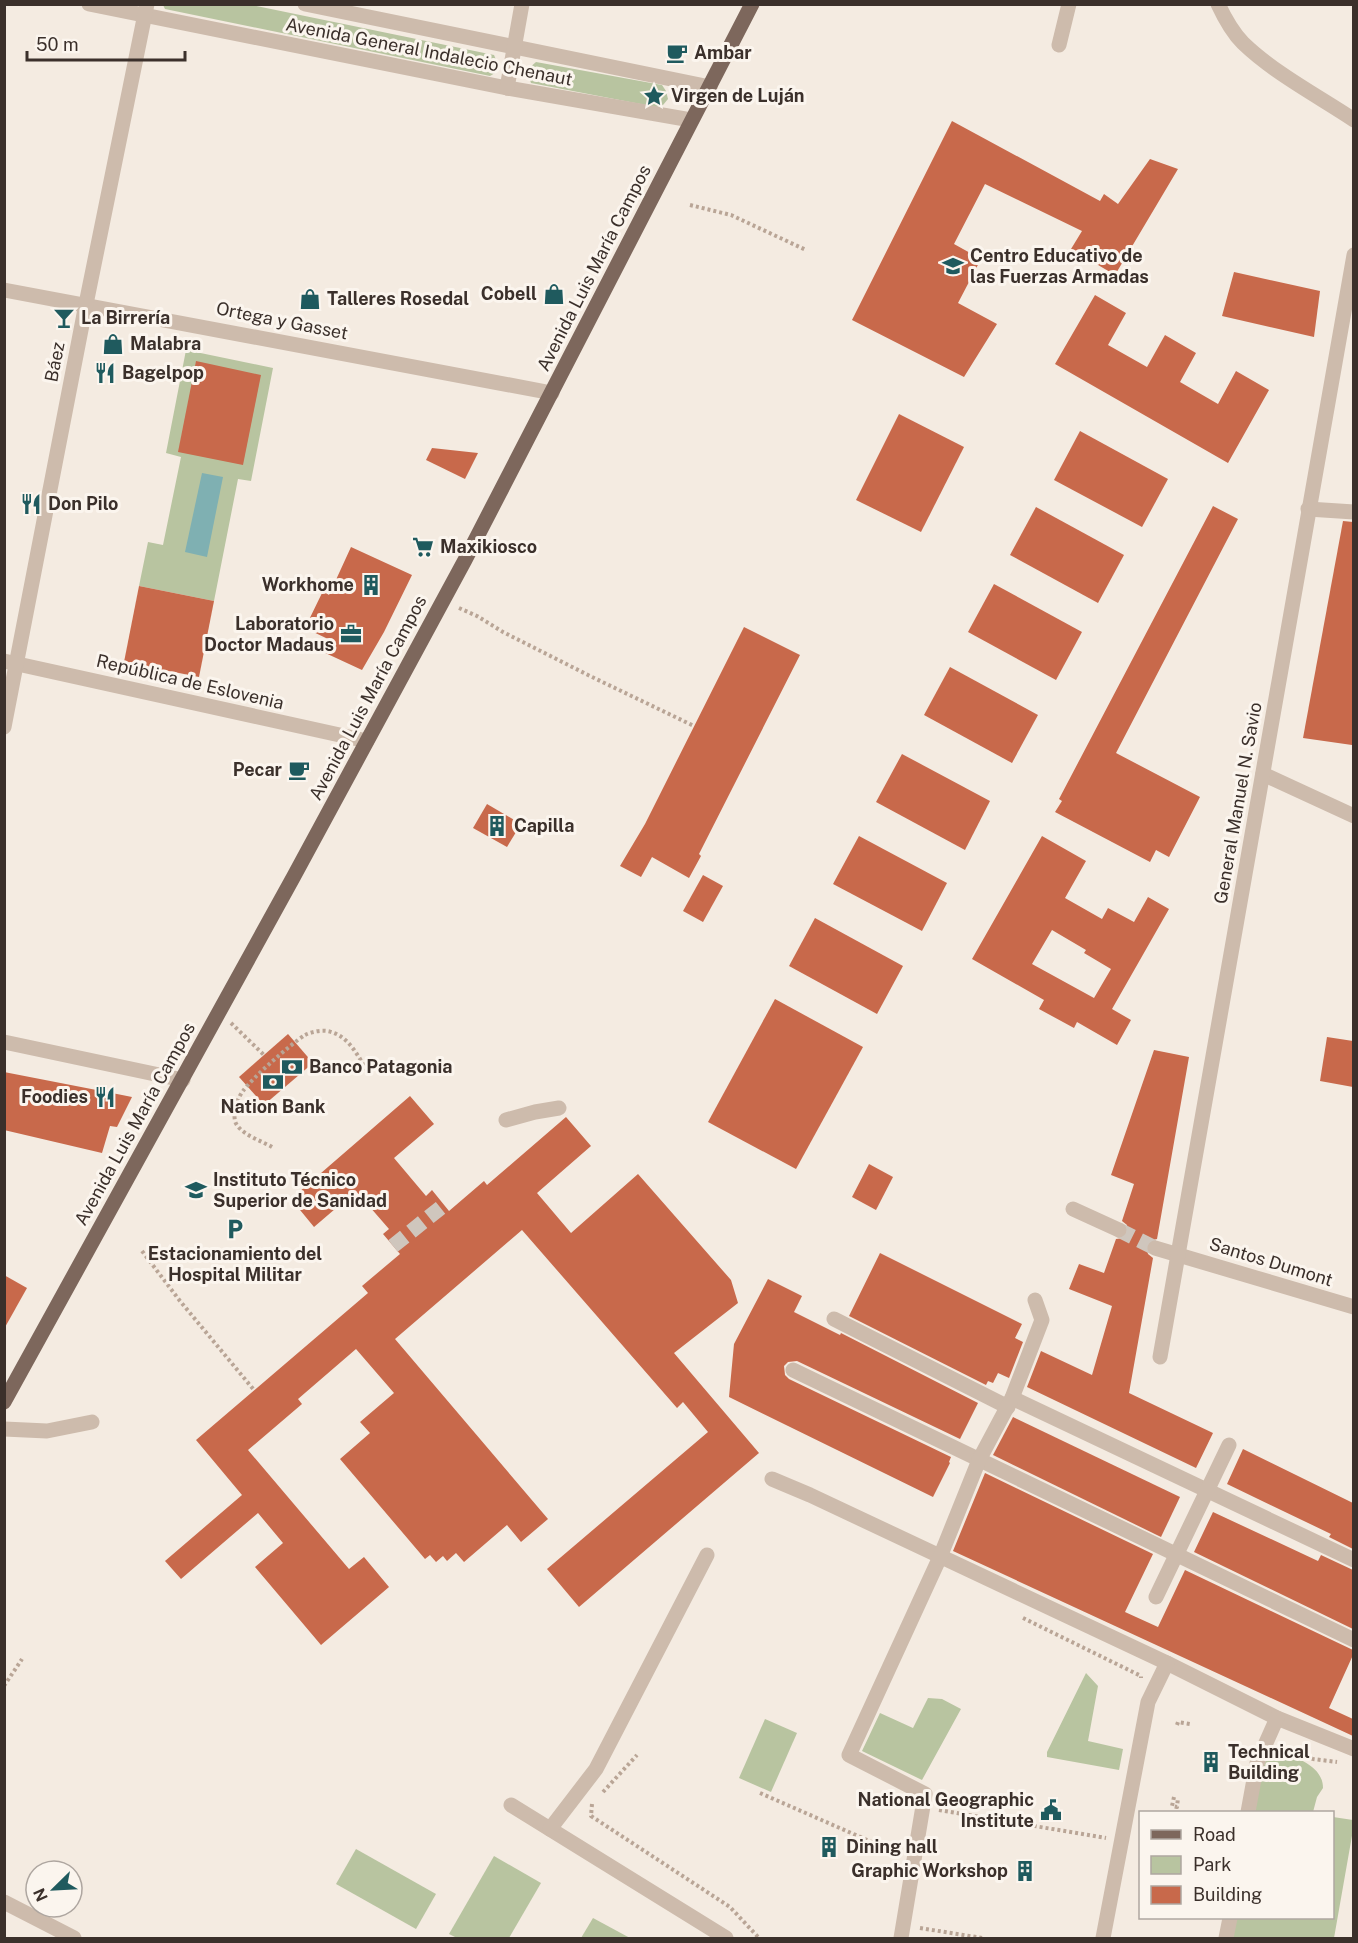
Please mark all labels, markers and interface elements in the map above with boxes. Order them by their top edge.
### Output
street label: Avenida General Indalecio Chenaut [284,13,574,90]
scale bar [27,24,184,62]
text: 50 m [36,34,79,55]
cafe icon: Ambar [665,41,689,65]
place label: Ambar [694,42,752,63]
place icon: Virgen de Luján [642,84,666,108]
place label: Virgen de Luján [671,85,805,106]
street label: Avenida Luis María Campos [532,161,655,375]
place label: Centro Educativo de las Fuerzas Armadas [970,245,1149,287]
school or university icon: Centro Educativo de las Fuerzas Armadas [941,254,965,278]
shop icon: Cobell [542,282,566,306]
place label: Cobell [481,283,537,304]
shop icon: Talleres Rosedal [298,287,322,311]
place label: Talleres Rosedal [327,288,469,309]
street label: Ortega y Gasset [214,297,350,344]
bar icon: La Birrería [52,306,76,330]
place label: La Birrería [81,307,170,328]
shop icon: Malabra [101,332,125,356]
place label: Malabra [130,333,201,354]
street label: Báez [40,340,69,384]
restaurant icon: Bagelpop [93,361,117,385]
place label: Bagelpop [122,362,204,383]
restaurant icon: Don Pilo [19,492,43,516]
place label: Don Pilo [48,493,118,514]
supermarket icon: Maxikiosco [411,535,435,559]
place label: Maxikiosco [440,536,537,557]
building icon: Workhome [359,573,383,597]
place label: Workhome [262,574,354,595]
street label: Avenida Luis María Campos [305,592,431,804]
place label: Laboratorio Doctor Madaus [204,613,334,655]
office icon: Laboratorio Doctor Madaus [339,622,363,646]
street label: República de Eslovenia [94,650,286,713]
street label: General Manuel N. Savio [1209,700,1266,905]
cafe icon: Pecar [287,758,311,782]
place label: Pecar [233,759,283,780]
building icon: Capilla [485,814,509,838]
place label: Capilla [514,815,574,836]
street label: Avenida Luis María Campos [70,1019,199,1229]
bank icon: Banco Patagonia [280,1055,304,1079]
place label: Banco Patagonia [309,1056,453,1077]
bank icon: Nation Bank [261,1070,285,1094]
restaurant icon: Foodies [93,1085,117,1109]
place label: Foodies [21,1086,88,1107]
place label: Nation Bank [221,1096,326,1117]
place label: Instituto Técnico Superior de Sanidad [213,1169,387,1211]
school or university icon: Instituto Técnico Superior de Sanidad [184,1178,208,1202]
parking icon: Estacionamiento del Hospital Militar [223,1217,247,1241]
street label: Santos Dumont [1207,1233,1335,1290]
place label: Estacionamiento del Hospital Militar [148,1243,322,1285]
place label: Technical Building [1228,1741,1310,1783]
building icon: Technical Building [1199,1750,1223,1774]
place label: National Geographic Institute [857,1789,1034,1831]
public building icon: National Geographic Institute [1039,1798,1063,1822]
legend [1139,1811,1334,1919]
text: Road [1193,1824,1236,1845]
building icon: Dining hall [817,1835,841,1859]
place label: Dining hall [846,1836,938,1857]
text: Park [1193,1854,1231,1875]
north arrow [24,1859,84,1919]
building icon: Graphic Workshop [1013,1859,1037,1883]
place label: Graphic Workshop [851,1860,1008,1881]
text: Building [1193,1884,1262,1905]
text: N [30,1885,52,1904]

